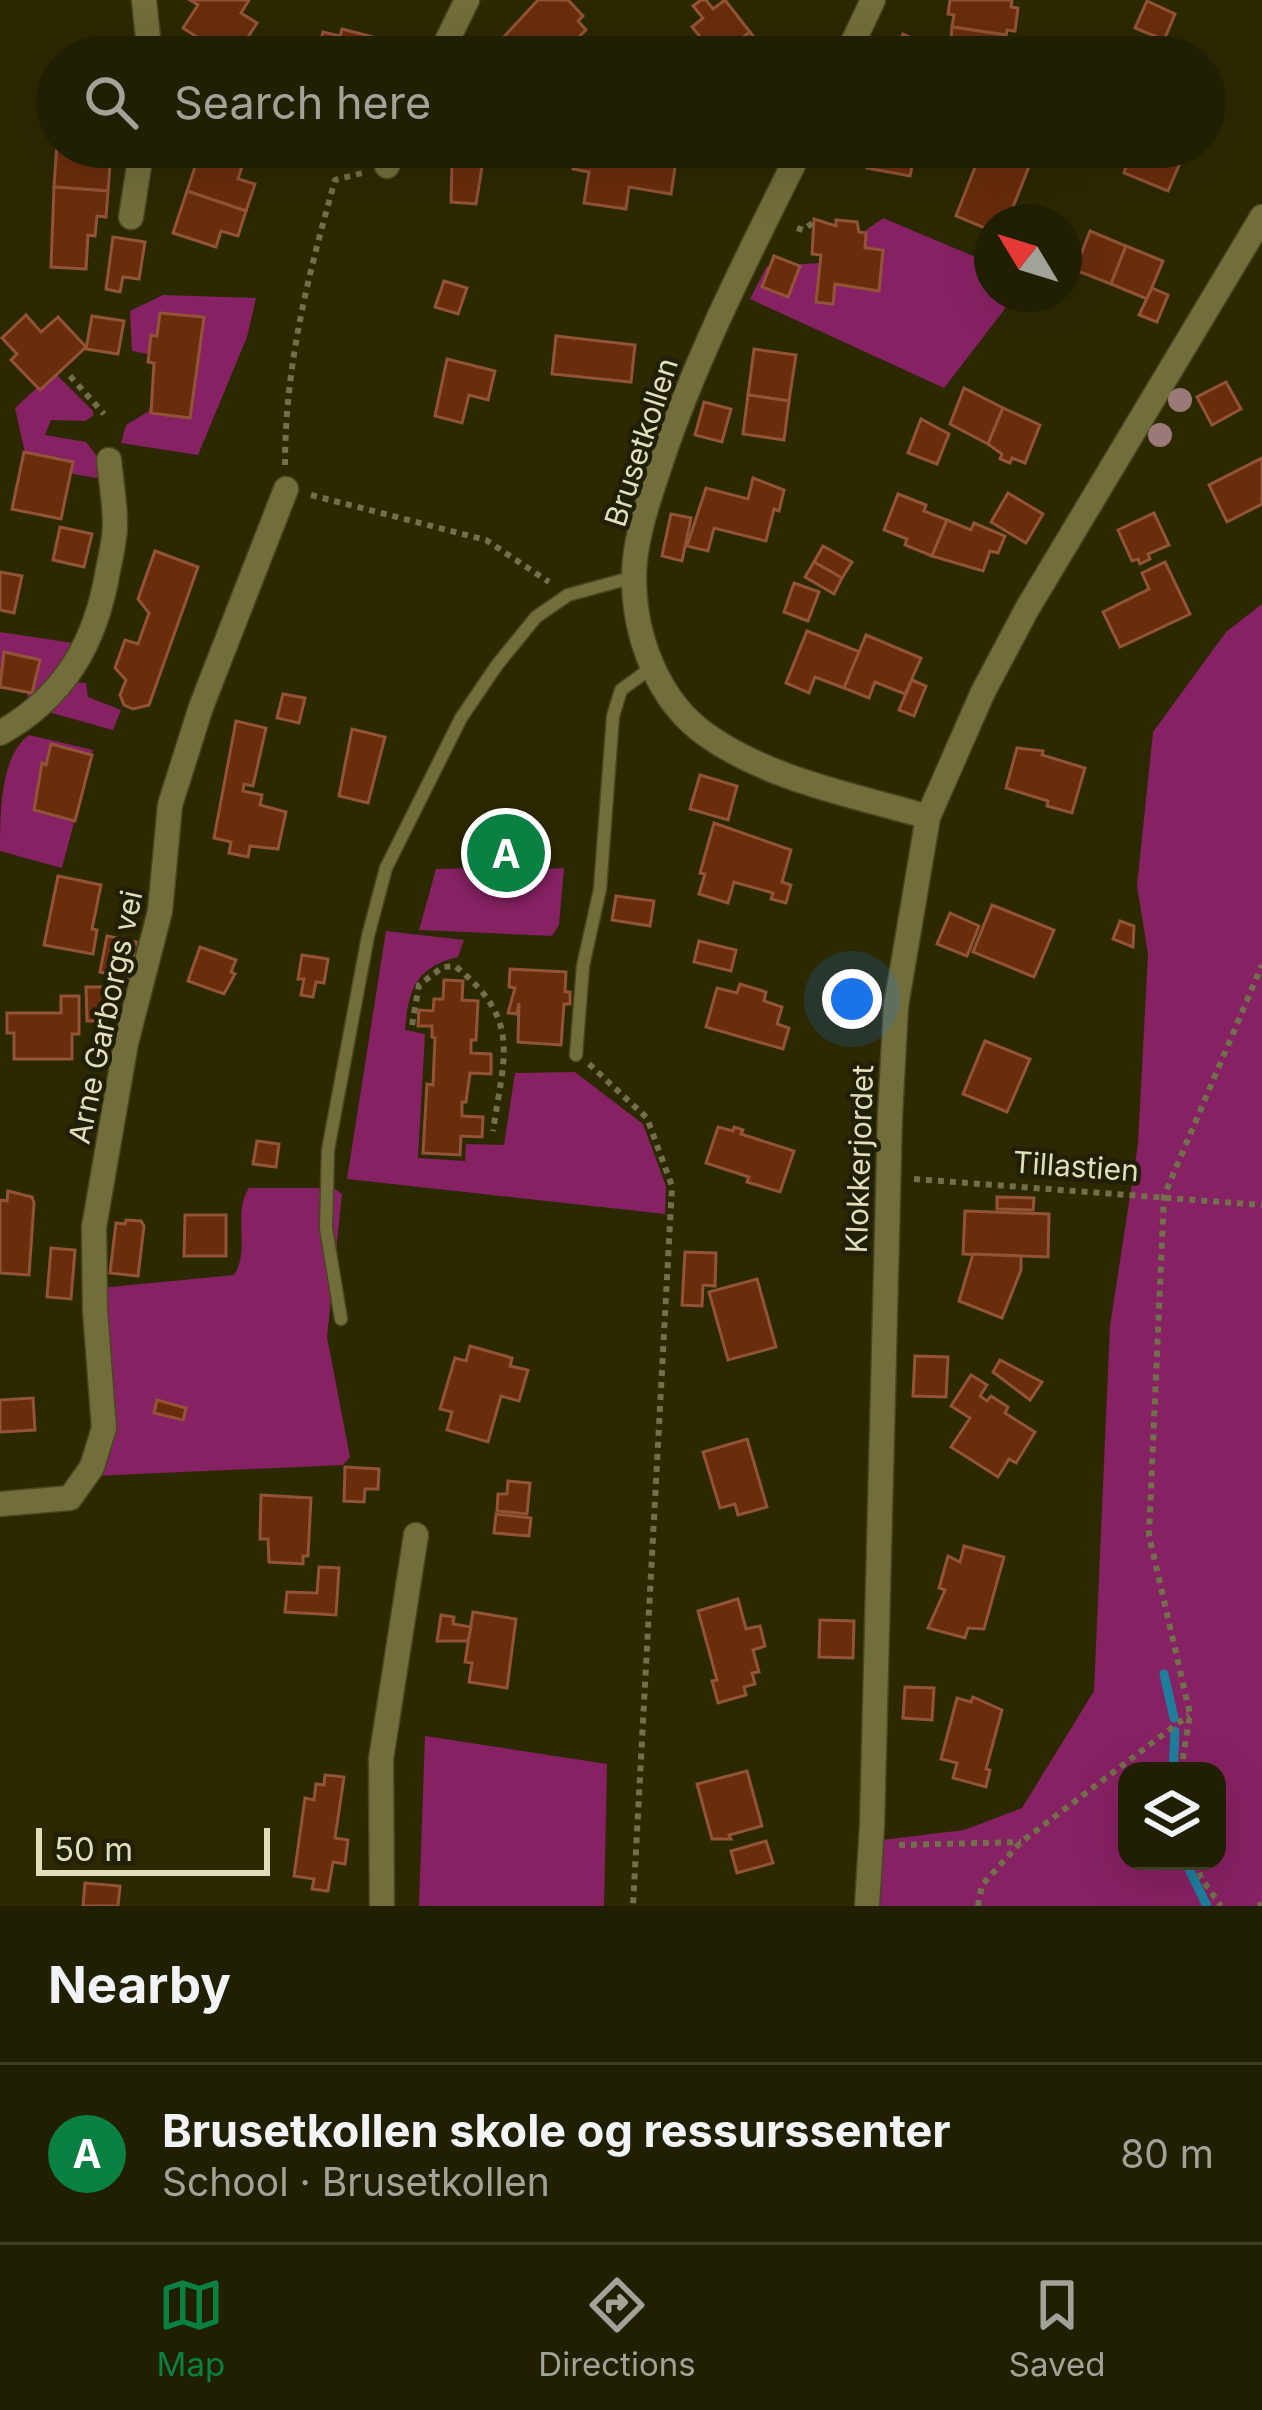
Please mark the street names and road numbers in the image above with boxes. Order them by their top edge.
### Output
street label: Brusetkollen [597,353,685,531]
street label: Arne Garborgs vei [61,887,149,1147]
street label: Klokkerjordet [838,1064,880,1254]
street label: Tillastien [1012,1144,1140,1188]

